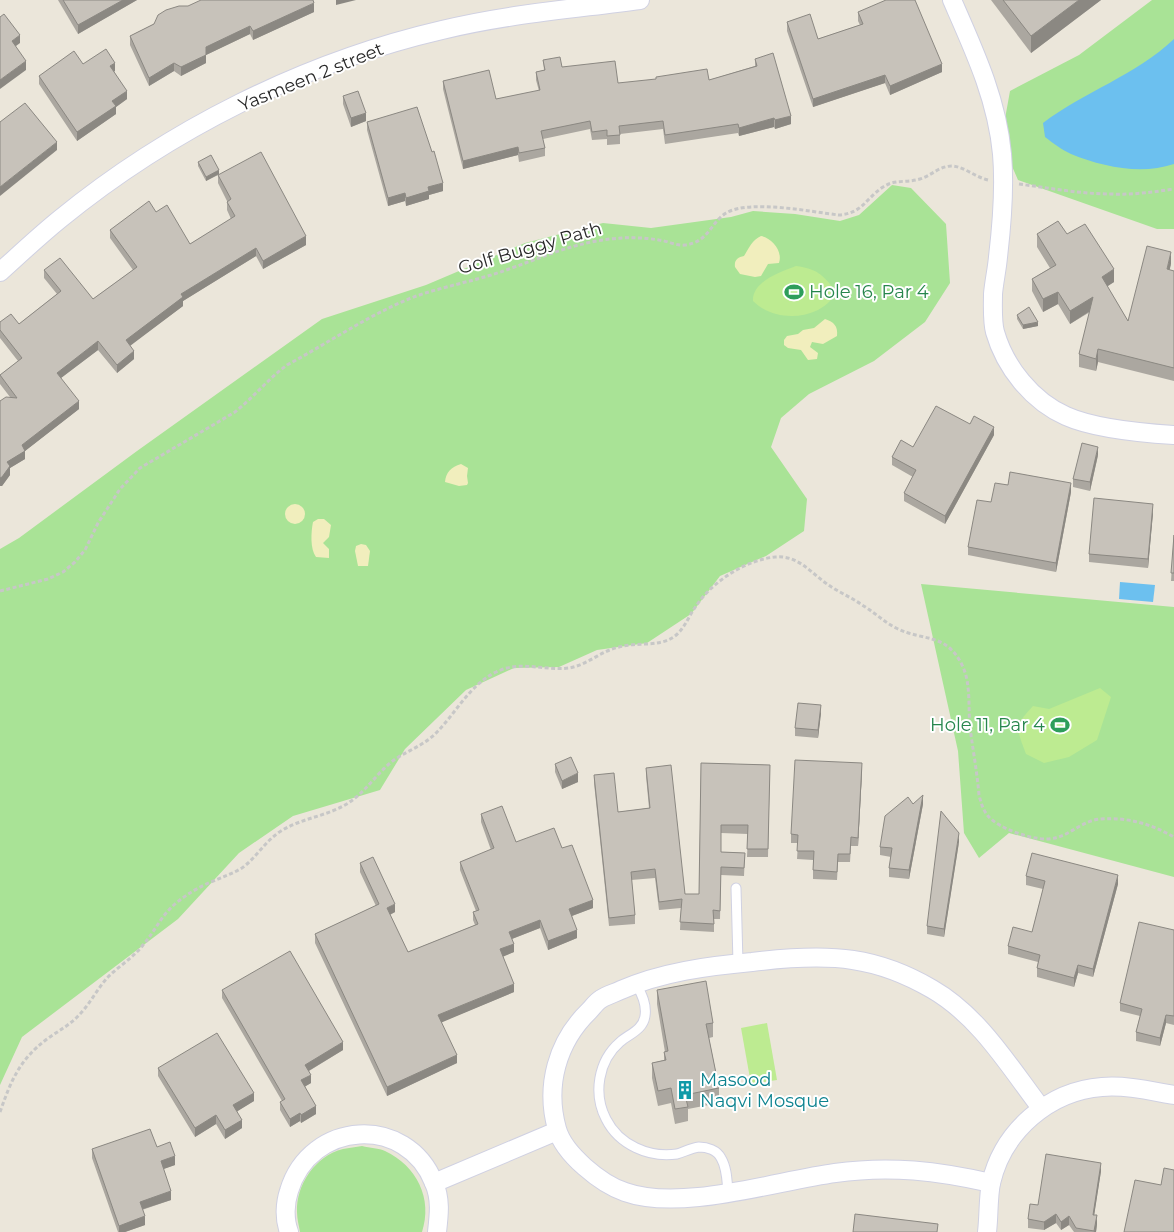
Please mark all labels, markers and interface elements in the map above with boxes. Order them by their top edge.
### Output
street label: Yasmeen 2 street [235,38,387,116]
street label: Golf Buggy Path [456,217,604,279]
sports icon: Hole 16, Par 4 [783,281,805,303]
place label: Hole 16, Par 4 [809,281,929,303]
place label: Hole 11, Par 4 [930,714,1045,736]
sports icon: Hole 11, Par 4 [1049,714,1071,736]
place label: Masood Naqvi Mosque [700,1069,829,1112]
building icon: Masood Naqvi Mosque [674,1079,696,1101]

